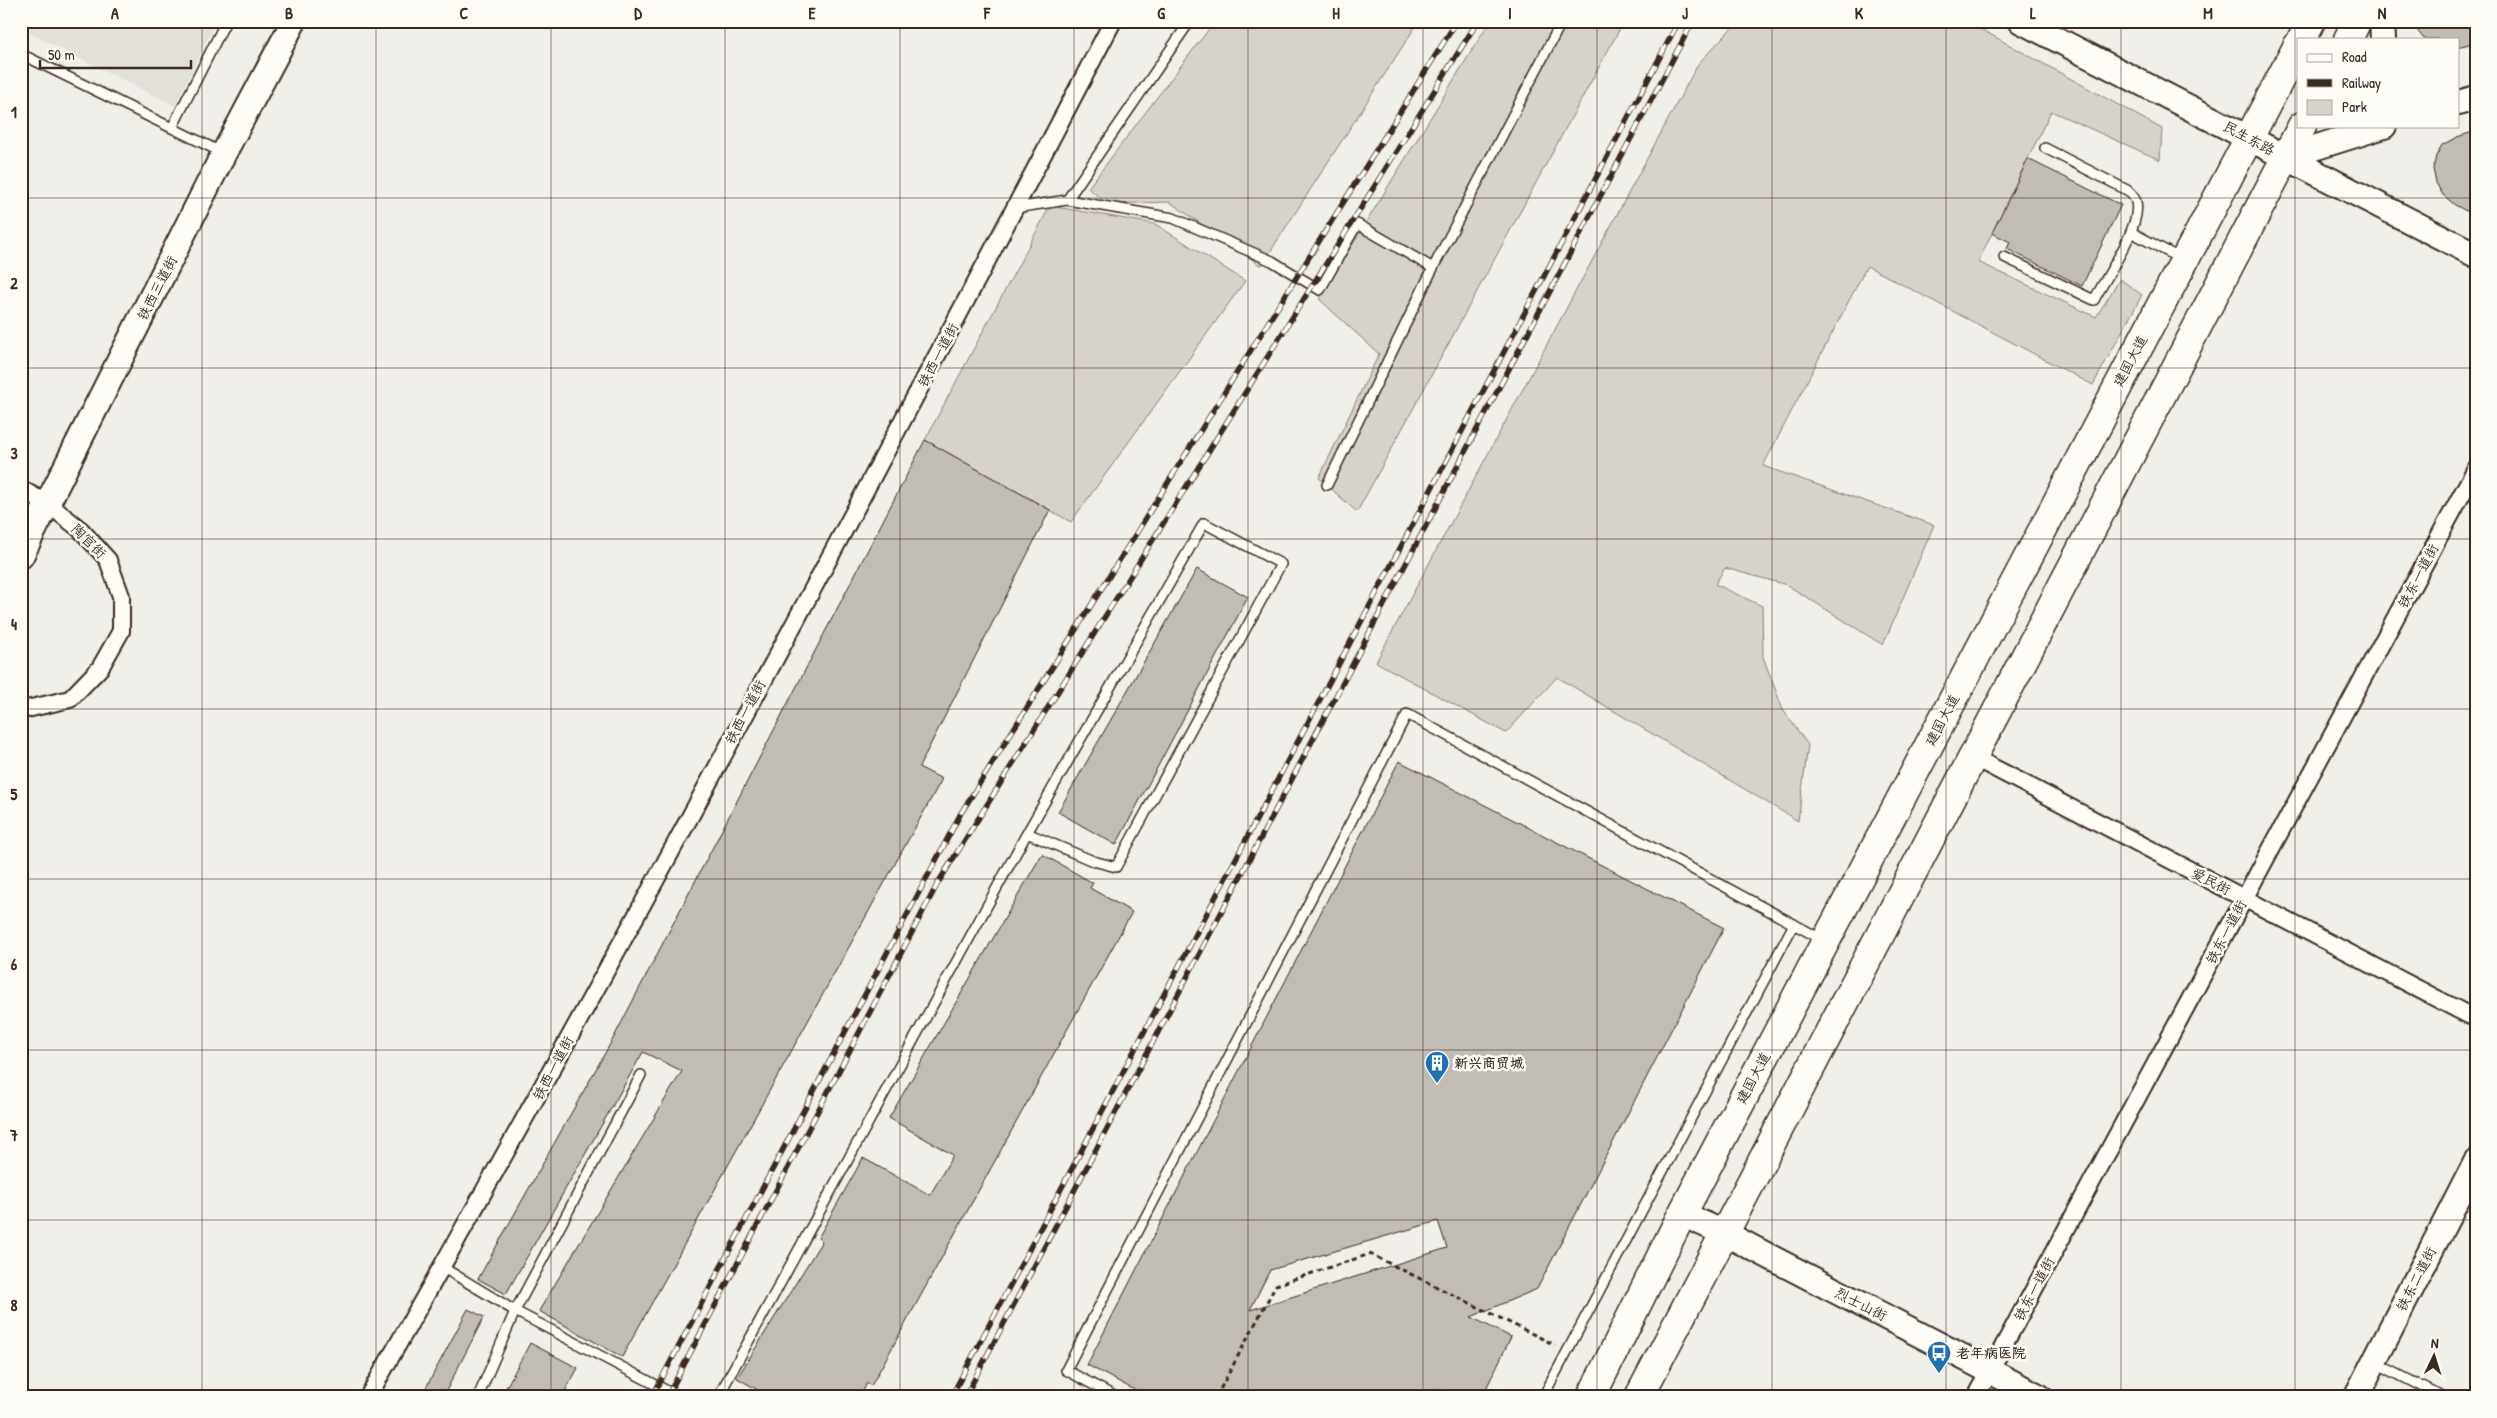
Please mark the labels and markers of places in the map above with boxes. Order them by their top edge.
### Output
building icon: 新兴商贸城 [1424,1050,1450,1084]
place label: 新兴商贸城 [1454,1053,1524,1072]
bus stop icon: 老年病医院 [1926,1340,1952,1374]
place label: 老年病医院 [1956,1343,2026,1362]

